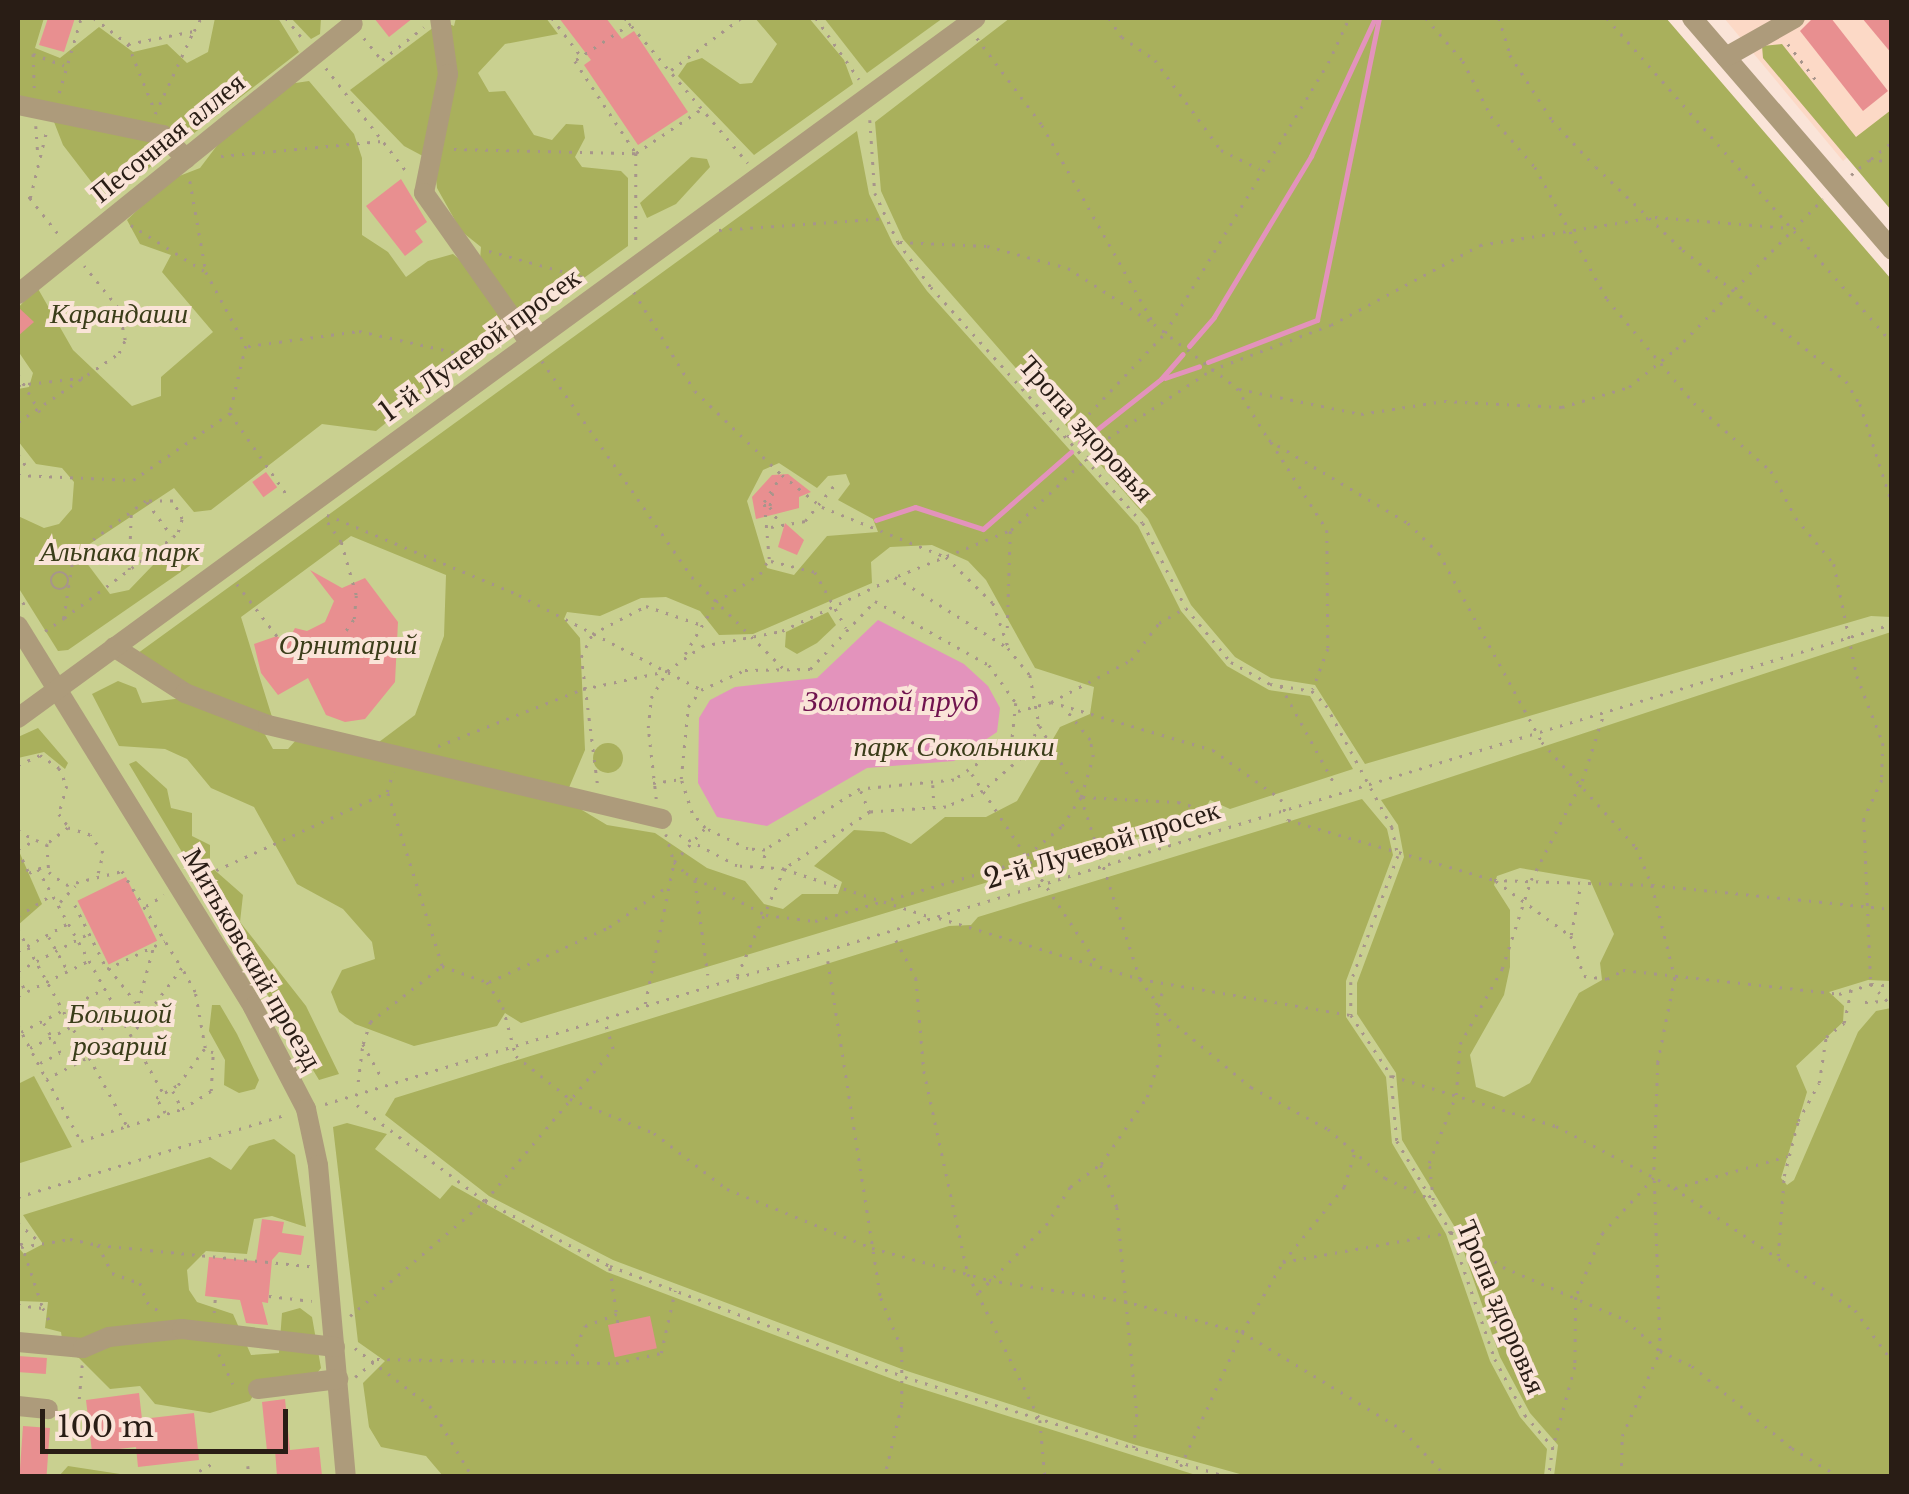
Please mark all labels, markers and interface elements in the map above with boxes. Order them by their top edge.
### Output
street label: Песочная аллея [85,66,251,210]
street label: 1-й Лучевой просек [373,261,587,429]
park label: Карандаши [50,297,188,331]
street label: Тропа здоровья [1012,349,1160,509]
park label: Альпака парк [40,535,200,569]
park label: Орнитарий [279,628,417,662]
water label: Золотой пруд [803,683,979,719]
park label: парк Сокольники [854,730,1054,764]
street label: 2-й Лучевой просек [980,793,1224,897]
street label: Митьковский проезд [175,843,329,1075]
park label: Большой розарий [68,997,172,1063]
street label: Тропа здоровья [1449,1215,1553,1399]
scale bar [45,1389,292,1451]
text: 100 m [57,1408,154,1445]

